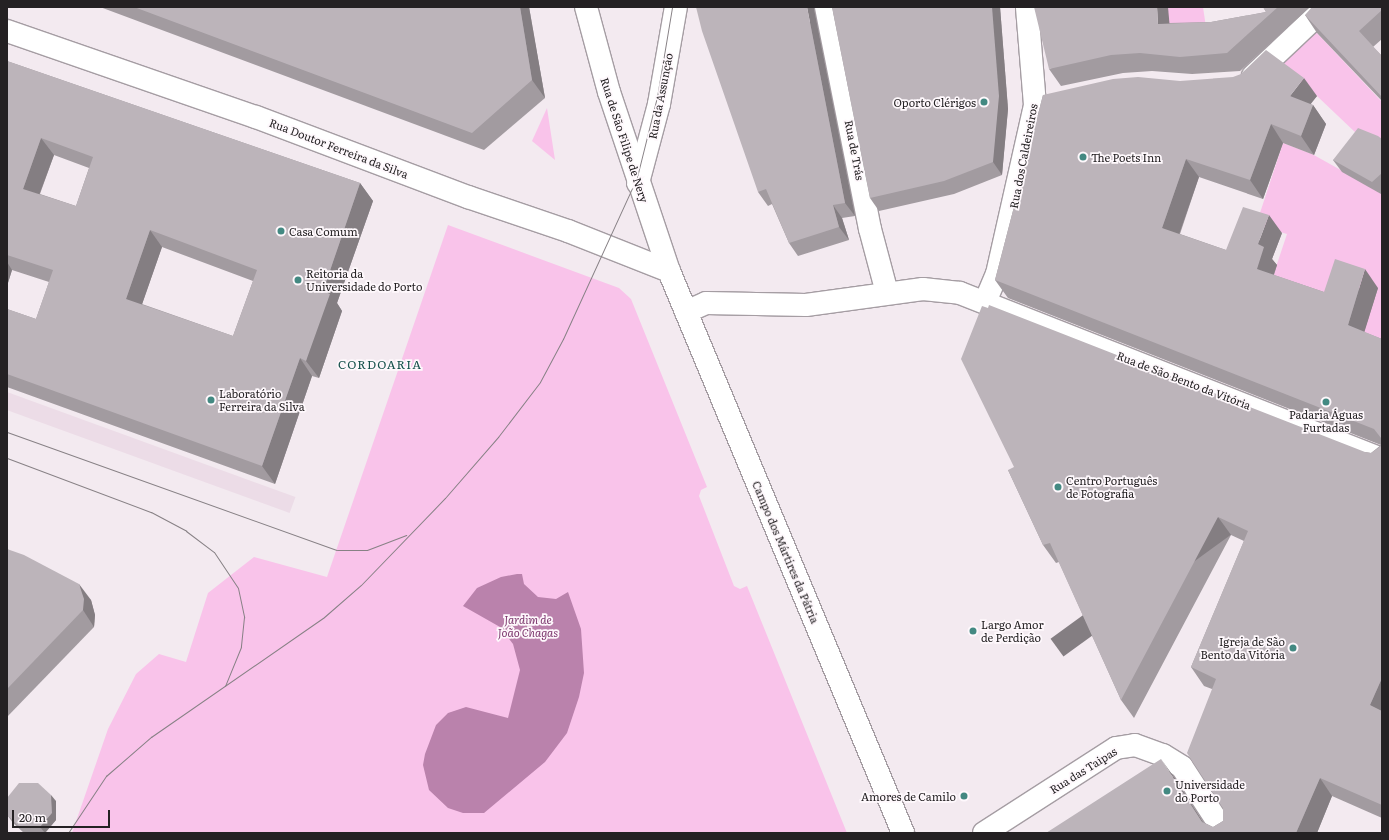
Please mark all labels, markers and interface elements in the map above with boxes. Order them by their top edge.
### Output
street label: Rua da Assunção [645,52,675,140]
street label: Rua de São Filipe de Nery [599,76,651,204]
place label: Oporto Clérigos [893,95,976,109]
marker: Oporto Clérigos [979,97,989,107]
street label: Rua dos Caldeireiros [1006,102,1040,210]
street label: Rua Doutor Ferreira da Silva [268,115,410,181]
street label: Rua de Trás [843,119,867,181]
place label: The Poets Inn [1091,150,1161,164]
marker: The Poets Inn [1078,152,1088,162]
place label: Casa Comum [289,224,358,238]
marker: Casa Comum [276,226,286,236]
place label: Reitoria da Universidade do Porto [306,267,422,293]
marker: Reitoria da Universidade do Porto [293,275,303,285]
street label: Rua de São Bento da Vitória [1115,348,1253,412]
district label: CORDOARIA [338,358,422,372]
place label: Laboratório Ferreira da Silva [219,387,305,413]
marker: Laboratório Ferreira da Silva [206,395,216,405]
marker: Padaria Águas Furtadas [1321,397,1331,407]
place label: Padaria Águas Furtadas [1289,408,1363,434]
place label: Centro Português de Fotografia [1066,474,1157,500]
street label: Campo dos Mártires da Pátria [750,479,822,625]
marker: Centro Português de Fotografia [1053,482,1063,492]
park label: Jardim de João Chagas [498,613,558,639]
place label: Largo Amor de Perdição [981,618,1044,644]
marker: Largo Amor de Perdição [968,626,978,636]
place label: Igreja de São Bento da Vitória [1200,635,1285,661]
marker: Igreja de São Bento da Vitória [1288,643,1298,653]
street label: Rua das Taipas [1047,744,1119,796]
place label: Universidade do Porto [1175,778,1245,804]
marker: Universidade do Porto [1162,786,1172,796]
place label: Amores de Camilo [861,789,956,803]
marker: Amores de Camilo [959,791,969,801]
scale bar [14,802,112,828]
text: 20 m [19,808,46,826]

